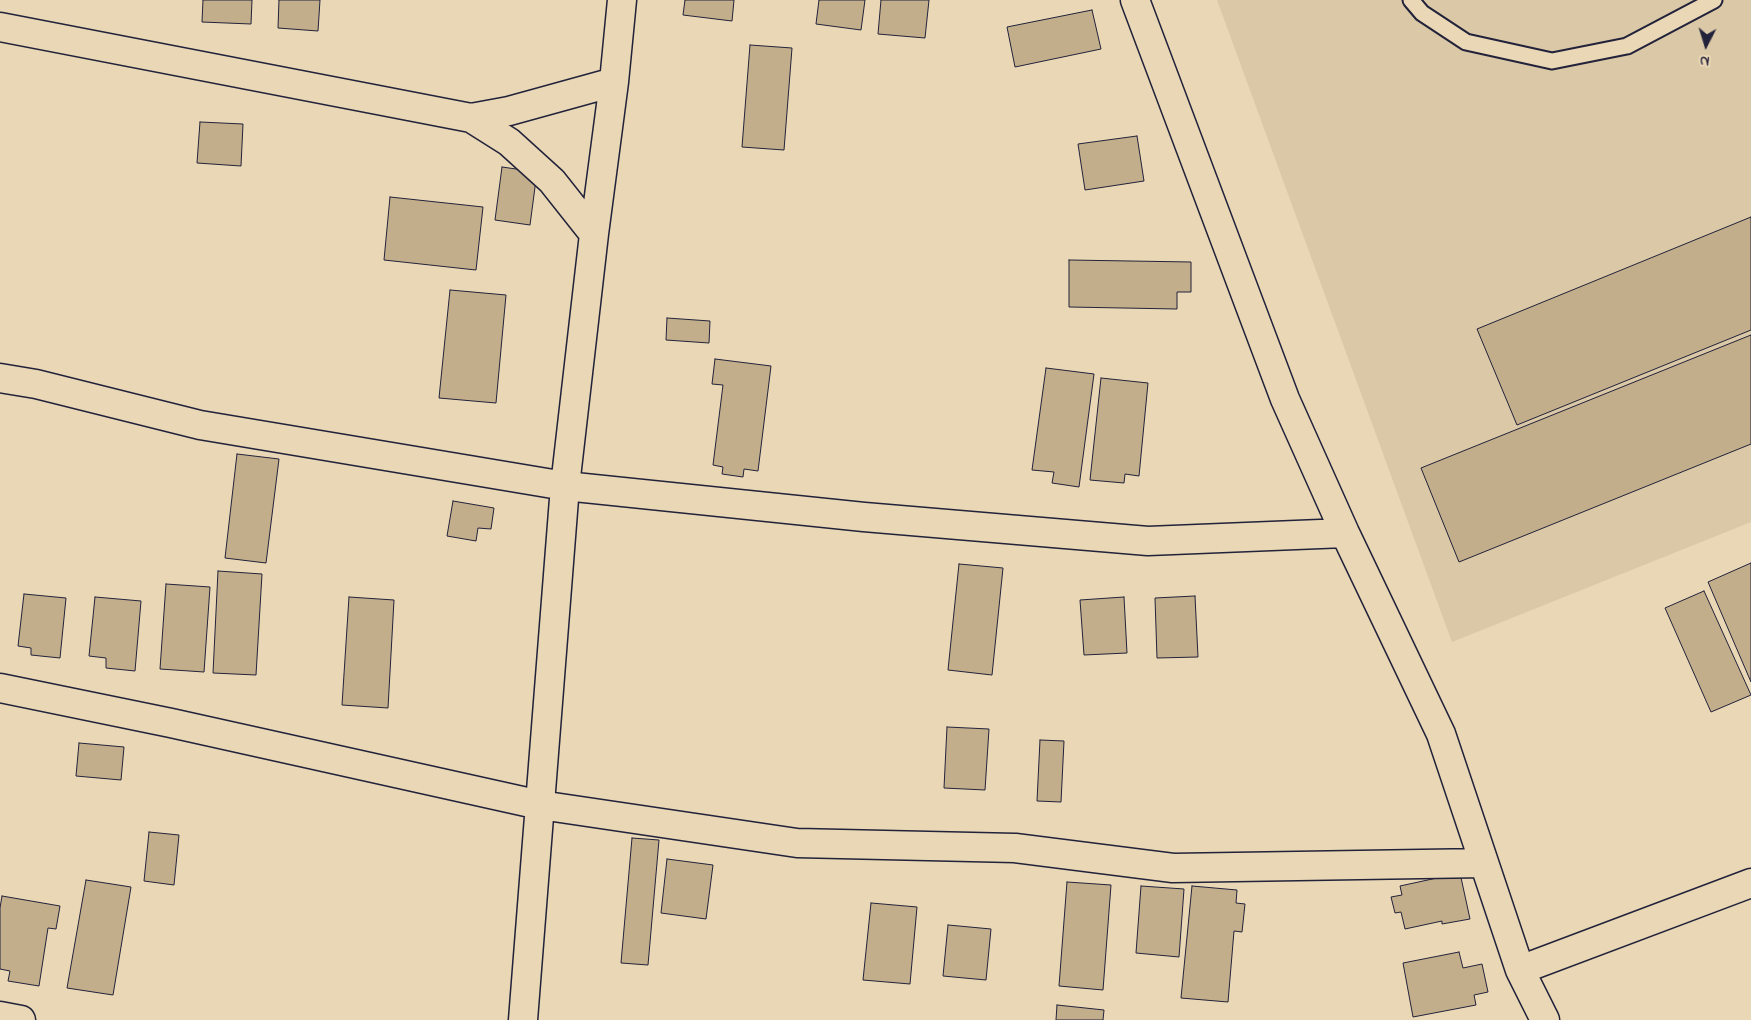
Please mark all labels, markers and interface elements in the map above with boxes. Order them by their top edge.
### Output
north arrow [1681,20,1731,70]
text: N [1699,50,1710,71]

